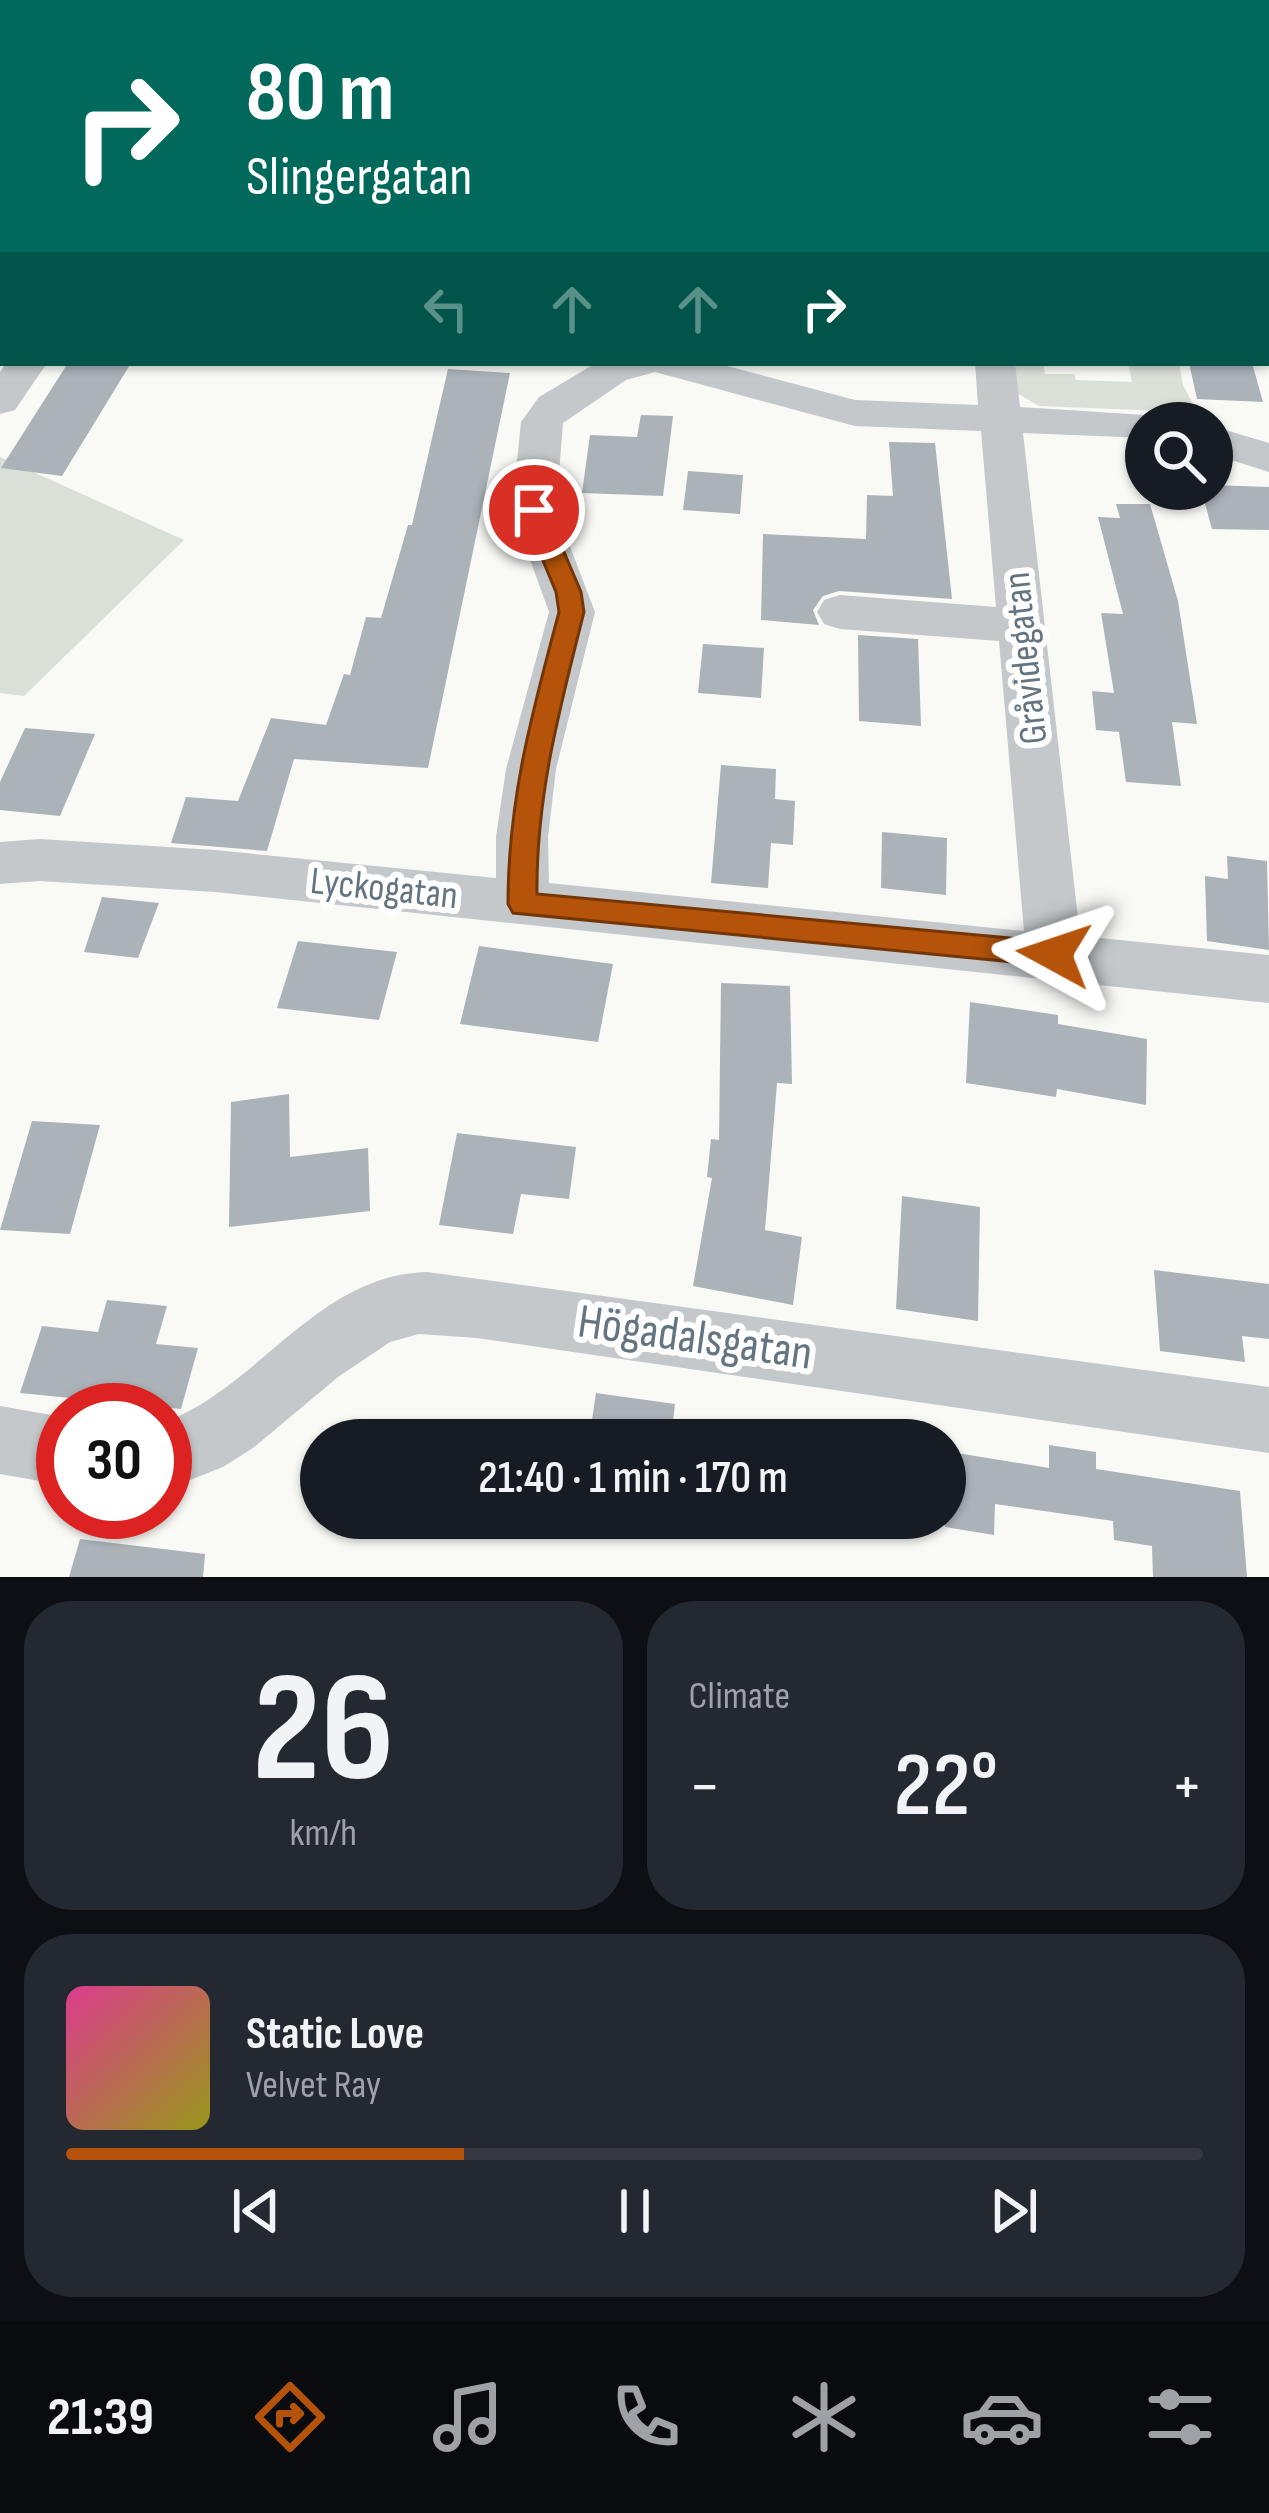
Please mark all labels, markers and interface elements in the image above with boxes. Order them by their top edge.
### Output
text: 80 m [246,43,394,144]
icon: right [48,48,204,204]
text: Slingergatan [246,145,472,210]
icon: left [413,276,479,342]
icon: ahead [539,276,605,342]
icon: ahead [665,276,731,342]
icon: right [791,276,857,342]
map controls [1125,402,1233,510]
button: search [1125,402,1233,510]
pin [483,459,585,561]
icon: arrive [501,477,567,543]
street label: Gråvidegatan [994,570,1058,746]
street label: Lyckogatan [308,858,460,920]
position arrow [991,891,1117,1017]
street label: Högadalsgatan [574,1293,816,1383]
speed limit sign: 30 [36,1383,192,1539]
text: 21:40 · 1 min · 170 m [478,1451,788,1506]
text: 26 [252,1638,394,1825]
text: Climate [689,1673,790,1720]
text: 22° [893,1733,998,1841]
text: − [689,1748,721,1827]
text: + [1171,1748,1203,1827]
text: km/h [290,1810,357,1857]
text: Static Love [246,2007,424,2062]
text: Velvet Ray [246,2062,381,2109]
icon: previous [223,2178,289,2244]
icon: pause [602,2178,668,2244]
icon: next [981,2178,1047,2244]
icon: directions [248,2375,332,2459]
icon: music [426,2375,510,2459]
icon: phone [604,2375,688,2459]
icon: climate [782,2375,866,2459]
icon: car [960,2375,1044,2459]
icon: filters [1138,2375,1222,2459]
text: 21:39 [47,2385,154,2450]

